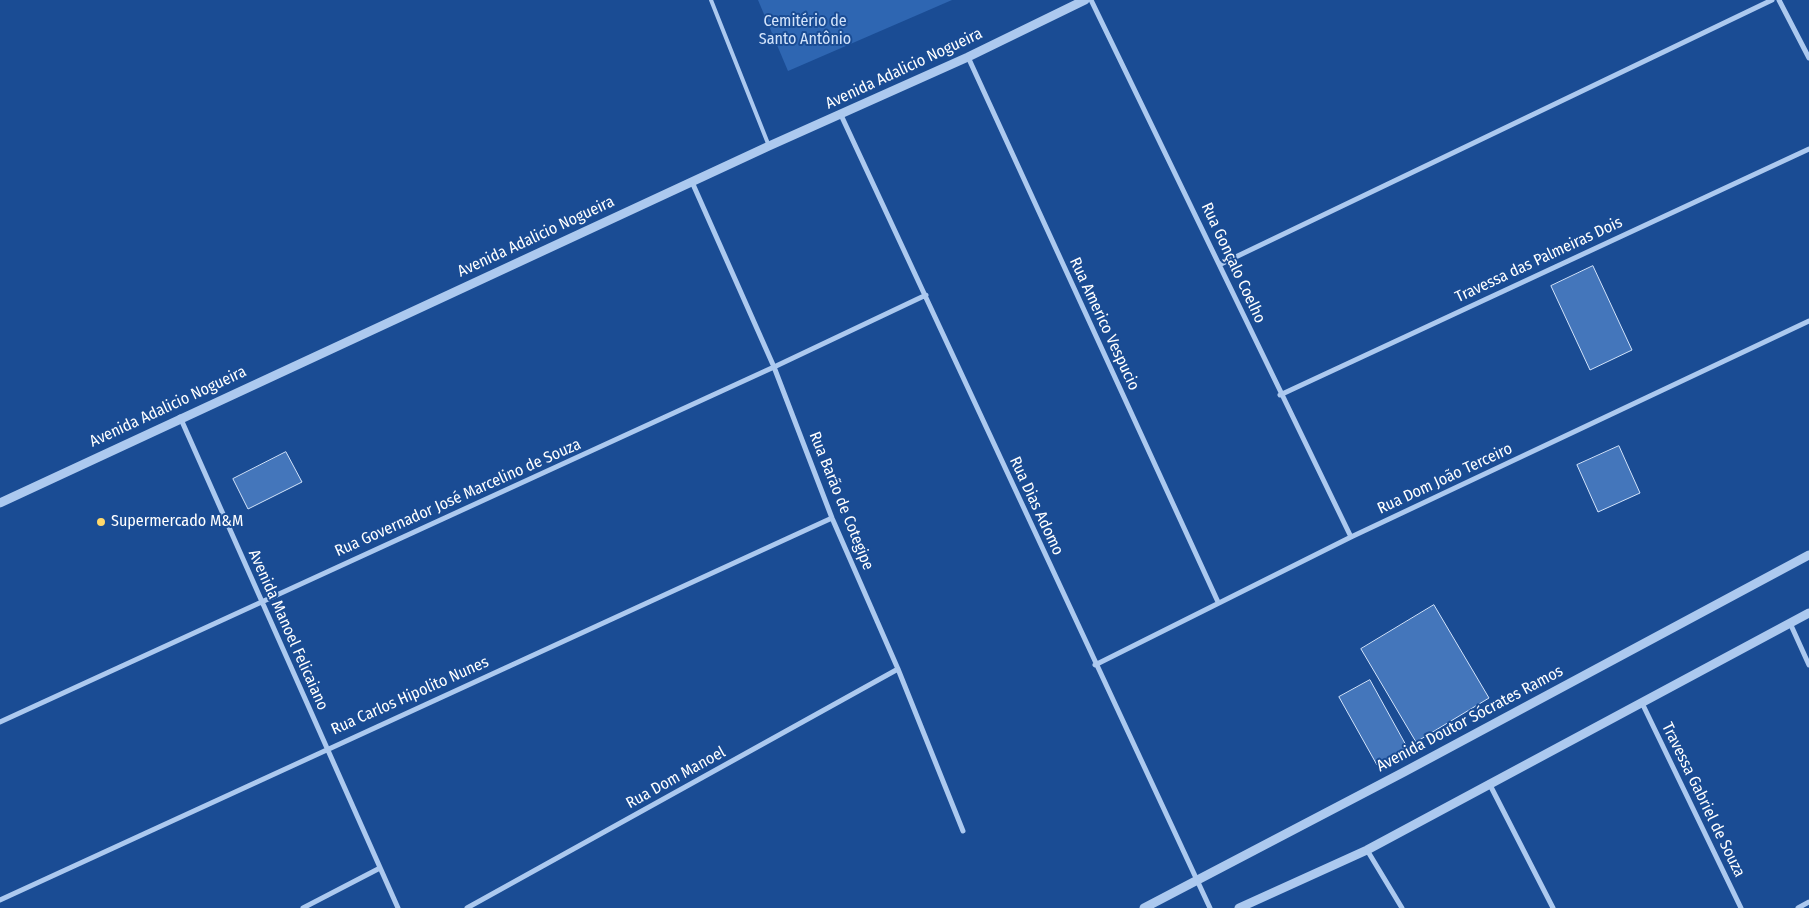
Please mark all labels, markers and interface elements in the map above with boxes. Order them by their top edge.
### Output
park label: Cemitério de Santo Antônio [759,12,851,50]
street label: Avenida Adalicio Nogueira [823,24,985,114]
street label: Avenida Adalicio Nogueira [455,192,617,282]
street label: Rua Gonçalo Coelho [1197,200,1269,326]
street label: Travessa das Palmeiras Dois [1452,213,1626,307]
street label: Rua Americo Vespucio [1065,255,1143,393]
street label: Avenida Adalicio Nogueira [87,362,249,452]
street label: Rua Barão de Cotegipe [804,429,878,573]
street label: Rua Governador José Marcelino de Souza [332,435,584,561]
street label: Rua Dom João Terceiro [1374,439,1516,519]
street label: Rua Dias Adomo [1005,454,1067,558]
place label: Supermercado M&M [111,512,243,532]
marker: Supermercado M&M [95,516,107,528]
street label: Avenida Manoel Felicaiano [244,547,332,713]
street label: Rua Carlos Hipolito Nunes [328,653,492,739]
street label: Avenida Doutor Sócrates Ramos [1373,662,1567,776]
street label: Travessa Gabriel de Souza [1657,720,1749,880]
street label: Rua Dom Manoel [623,743,729,813]

